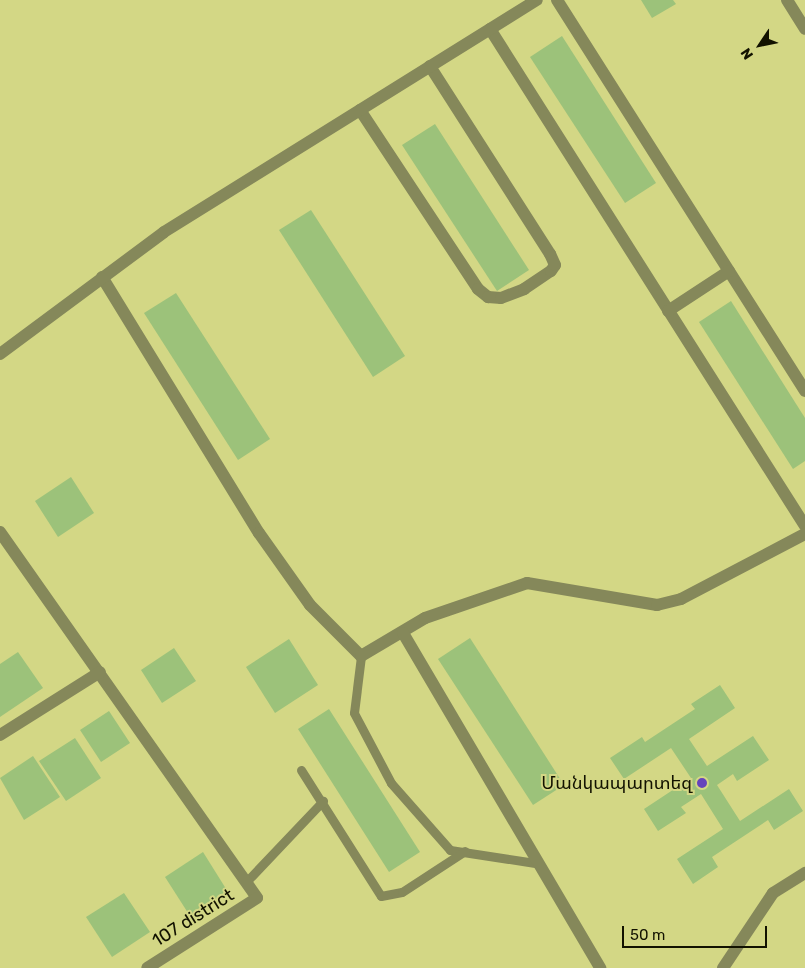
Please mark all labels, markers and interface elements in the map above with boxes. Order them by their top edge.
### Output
north arrow [735,20,785,70]
text: N [737,45,757,63]
place label: Մանկապարտեզ [541,772,692,794]
marker: Մանկապարտեզ [696,777,708,789]
street label: 107 district [148,884,238,952]
scale bar [625,916,770,948]
text: 50 m [630,926,665,944]

